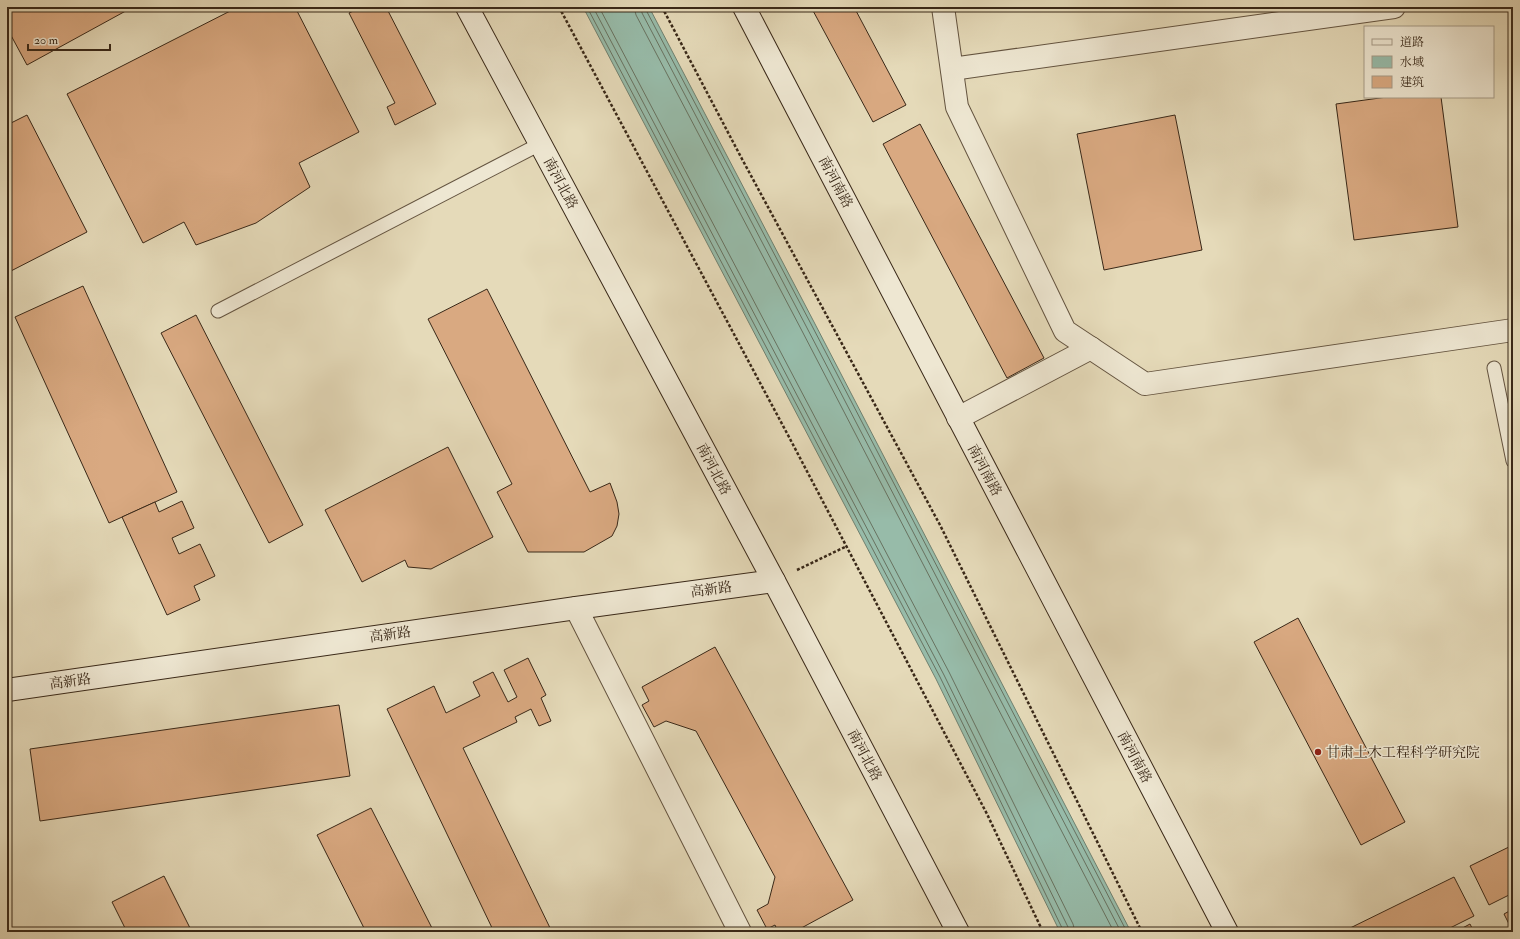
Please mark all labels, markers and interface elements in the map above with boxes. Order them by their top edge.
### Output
scale bar [28,26,110,52]
legend [1364,26,1494,98]
text: 20 m [34,33,59,48]
text: 道路 [1400,35,1424,50]
text: 水域 [1400,55,1424,70]
text: 建筑 [1400,75,1424,90]
street label: 南河南路 [815,154,856,211]
street label: 南河北路 [540,155,581,212]
street label: 南河北路 [693,441,734,498]
street label: 南河南路 [964,442,1005,499]
street label: 高新路 [689,578,733,601]
street label: 高新路 [368,623,412,646]
street label: 高新路 [48,670,92,693]
street label: 南河北路 [844,727,885,784]
street label: 南河南路 [1114,729,1155,786]
place label: 甘肃土木工程科学研究院 [1326,744,1480,761]
marker: 甘肃土木工程科学研究院 [1313,747,1323,757]

